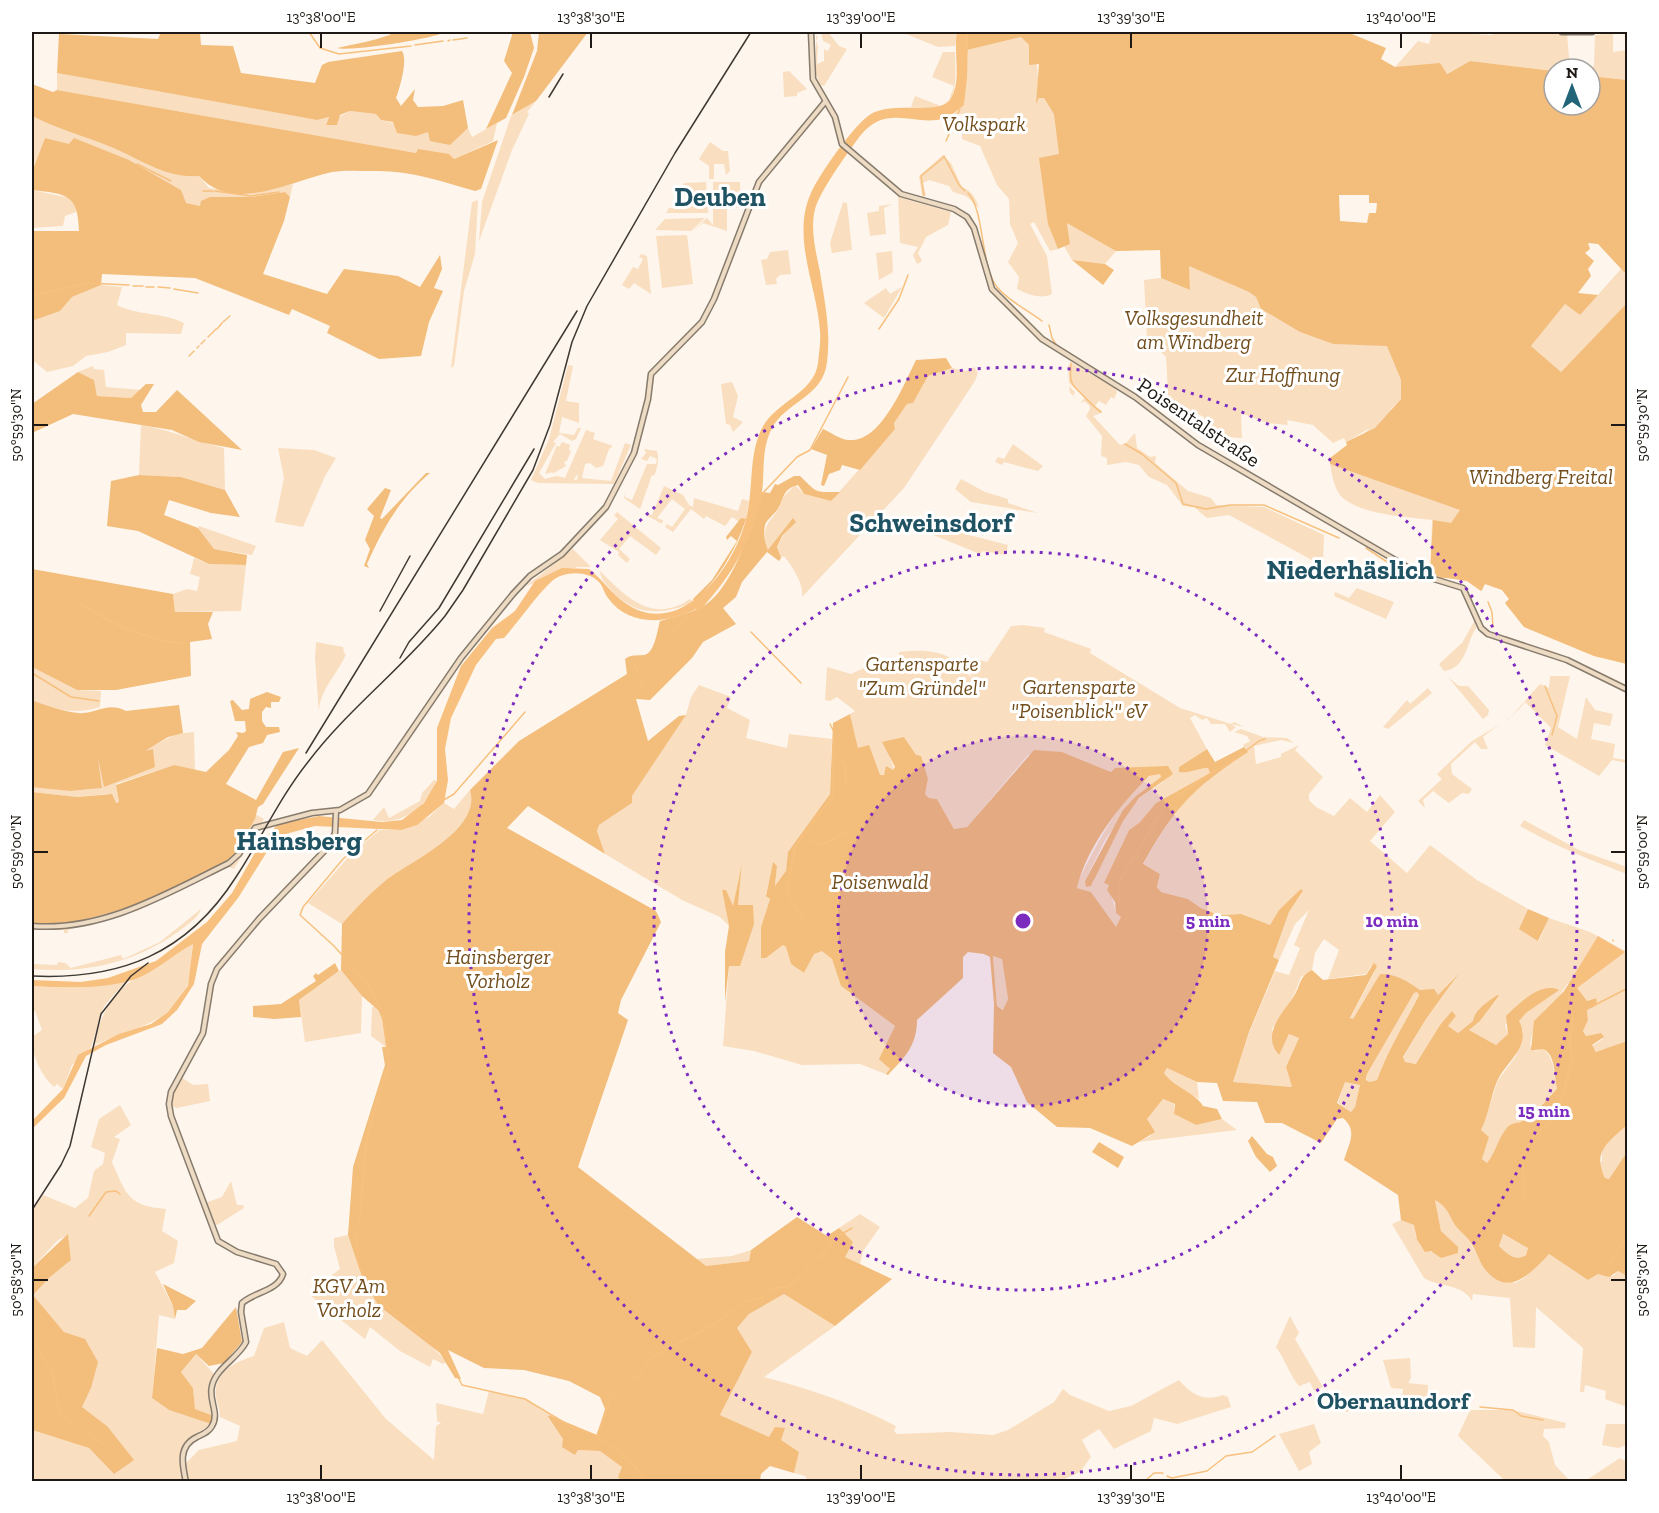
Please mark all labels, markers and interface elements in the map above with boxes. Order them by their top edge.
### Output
text: 13°38'00"E [287,8,356,26]
text: 13°38'30"E [557,8,625,26]
text: 13°39'00"E [827,8,896,26]
text: 13°39'30"E [1097,8,1165,26]
text: 13°40'00"E [1366,8,1436,26]
north arrow [1542,57,1602,117]
text: N [1566,63,1578,82]
park label: Volkspark [942,111,1026,136]
district label: Deuben [674,181,766,213]
park label: Volksgesundheit am Windberg [1125,305,1263,354]
park label: Zur Hoffnung [1226,362,1341,387]
street label: Poisentalstraße [1133,372,1265,472]
text: 50°59'30"N [7,388,25,462]
text: 50°59'30"N [1633,388,1651,462]
park label: Windberg Freital [1469,464,1613,489]
district label: Schweinsdorf [849,507,1015,539]
district label: Niederhäslich [1266,554,1434,586]
park label: Gartensparte "Zum Gründel" [858,651,986,700]
park label: Gartensparte "Poisenblick" eV [1011,674,1149,723]
text: 50°59'00"N [7,815,25,889]
text: 50°59'00"N [1633,815,1651,889]
district label: Hainsberg [236,825,362,857]
park label: Poisenwald [832,869,929,894]
text: 5 min [1186,910,1231,932]
text: 10 min [1366,910,1419,932]
centre of rings [1013,911,1033,931]
park label: Hainsberger Vorholz [446,944,551,993]
text: 15 min [1518,1100,1570,1122]
text: 50°58'30"N [7,1243,25,1317]
text: 50°58'30"N [1633,1243,1651,1317]
park label: KGV Am Vorholz [313,1273,385,1322]
district label: Obernaundorf [1317,1386,1472,1415]
text: 13°38'00"E [287,1488,356,1506]
text: 13°38'30"E [557,1488,625,1506]
text: 13°39'00"E [827,1488,896,1506]
text: 13°39'30"E [1097,1488,1165,1506]
text: 13°40'00"E [1366,1488,1436,1506]

